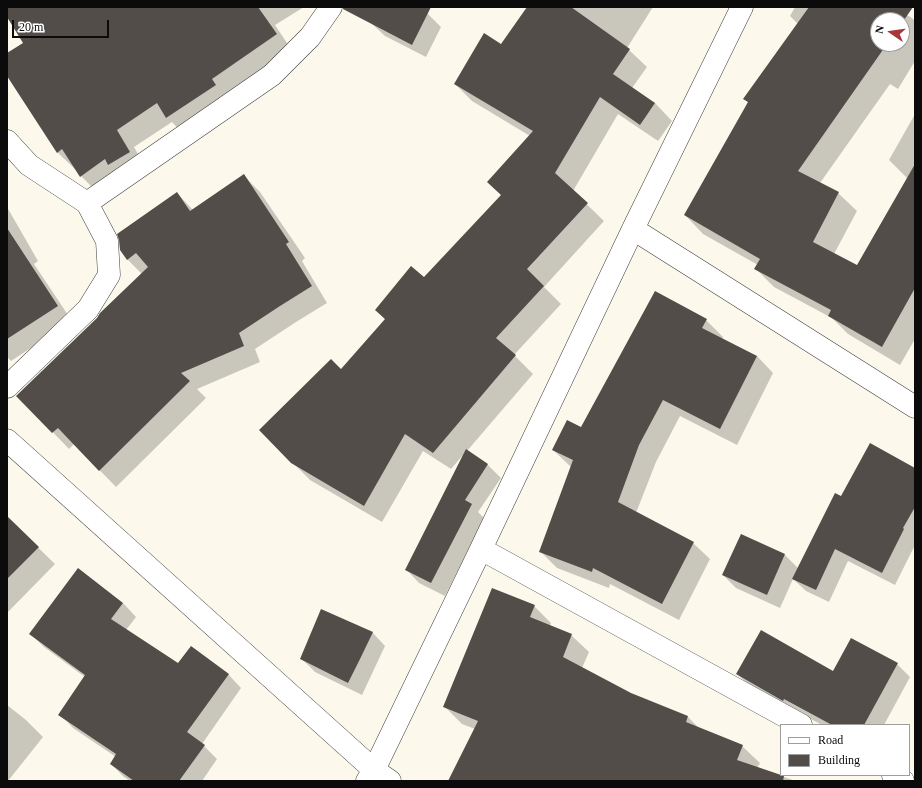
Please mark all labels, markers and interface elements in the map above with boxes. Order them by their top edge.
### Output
scale bar [14,12,111,38]
north arrow [870,12,910,52]
text: 20 m [19,20,43,34]
text: N [873,24,886,35]
legend [780,724,910,776]
text: Road [818,733,843,747]
text: Building [818,753,860,767]

